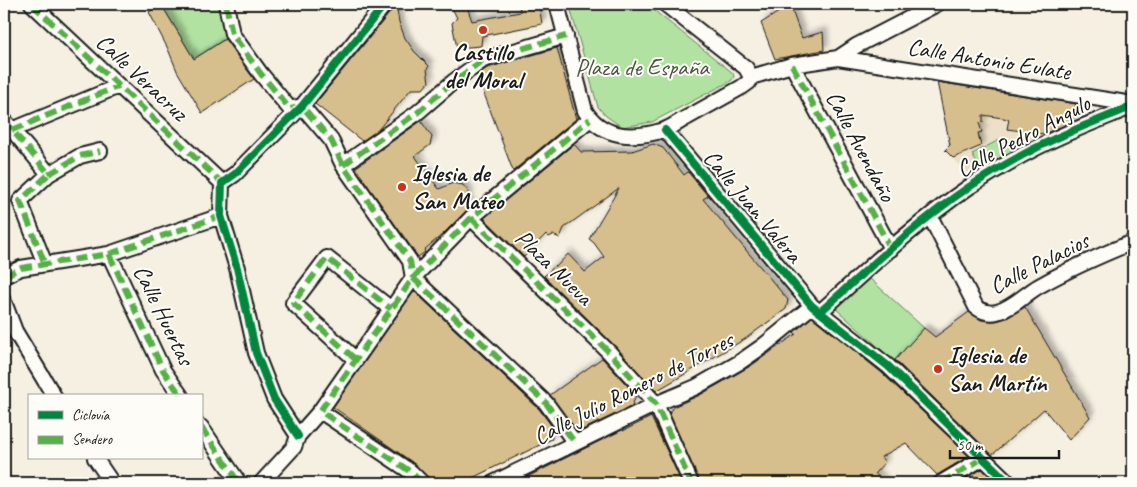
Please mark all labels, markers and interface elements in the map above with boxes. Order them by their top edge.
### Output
marker: Castillo del Moral [477,24,489,36]
street label: Calle Veracruz [90,27,195,128]
street label: Calle Antonio Eulate [906,31,1075,87]
place label: Castillo del Moral [445,37,526,95]
park label: Plaza de España [575,52,710,82]
street label: Calle Avendaño [819,85,903,208]
street label: Calle Pedro Angulo [951,87,1096,184]
street label: Calle Juan Valera [697,143,810,270]
place label: Iglesia de San Mateo [412,158,505,216]
marker: Iglesia de San Mateo [396,181,408,193]
street label: Plaza Nueva [509,223,600,312]
street label: Calle Palacios [984,224,1095,301]
street label: Calle Huertas [127,260,202,372]
street label: Calle Julio Romero de Torres [528,324,740,451]
place label: Iglesia de San Martín [948,340,1048,398]
marker: Iglesia de San Martín [932,363,944,375]
legend [28,394,202,460]
text: Ciclovía [72,406,111,425]
scale bar [950,427,1058,459]
text: Sendero [72,430,113,449]
text: 50 m [957,436,984,455]

